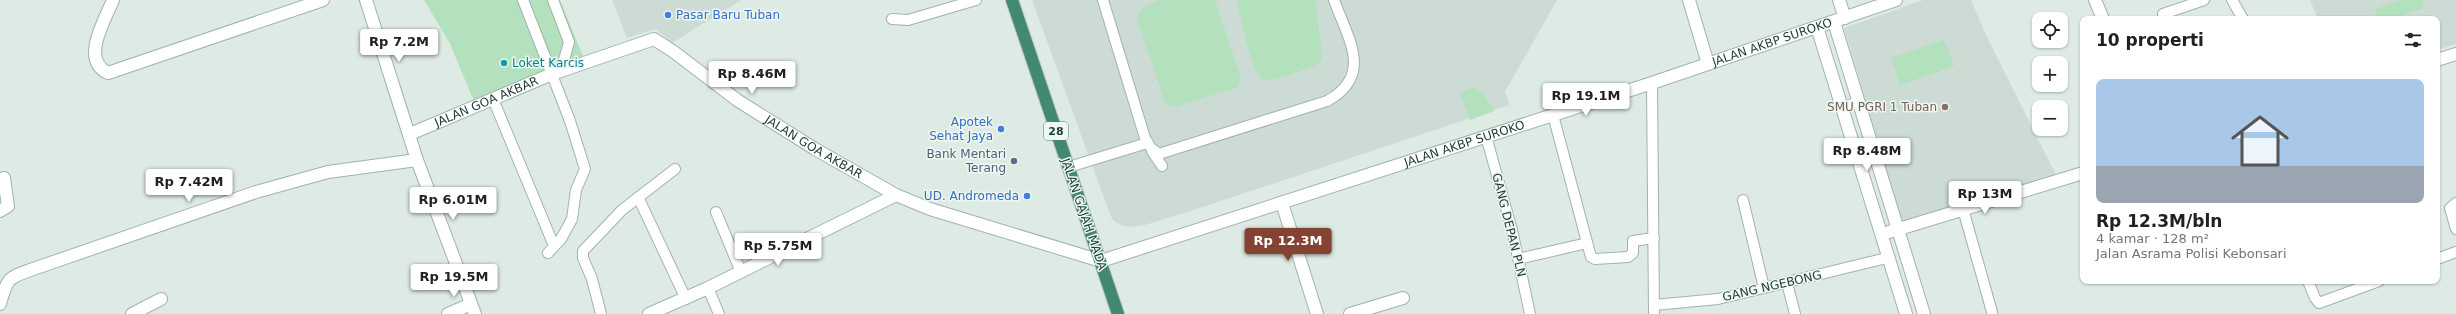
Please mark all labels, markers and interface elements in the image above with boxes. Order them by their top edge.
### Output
place label: Pasar Baru Tuban [676,8,780,22]
marker: Pasar Baru Tuban [663,10,673,20]
map controls [2032,12,2068,136]
button: locate [2032,12,2068,48]
street label: JALAN AKBP SUROKO [1709,15,1834,69]
pin: Rp 7.2M [362,29,436,63]
icon: filters [2402,29,2424,51]
text: 10 properti [2096,30,2204,50]
text: Rp 7.2M [369,34,429,49]
place label: Loket Karcis [512,56,584,70]
button: + [2032,56,2068,92]
marker: Loket Karcis [499,58,509,68]
pin: Rp 8.46M [711,61,793,95]
text: Rp 8.46M [718,66,786,81]
street label: JALAN GOA AKBAR [432,74,540,130]
pin: Rp 19.1M [1545,83,1627,117]
text: Rp 19.1M [1552,88,1620,103]
place label: SMU PGRI 1 Tuban [1827,100,1937,114]
button: − [2032,100,2068,136]
marker: SMU PGRI 1 Tuban [1940,102,1950,112]
icon: home [2224,105,2296,177]
street label: JALAN GOA AKBAR [762,112,865,181]
place label: Apotek Sehat Jaya [929,115,993,143]
street label: JALAN AKBP SUROKO [1402,118,1527,170]
road number: 28 [1044,122,1068,140]
marker: Apotek Sehat Jaya [996,124,1006,134]
pin: Rp 8.48M [1826,138,1908,172]
text: Rp 8.48M [1833,143,1901,158]
place label: Bank Mentari Terang [926,147,1006,175]
street label: JALAN GAJAH MADA [1058,155,1110,272]
marker: Bank Mentari Terang [1009,156,1019,166]
pin: Rp 7.42M [148,169,230,203]
street label: GANG DEPAN PLN [1489,171,1529,279]
text: Rp 7.42M [155,174,223,189]
pin: Rp 13M [1952,181,2018,215]
text: Rp 13M [1958,186,2012,201]
pin: Rp 6.01M [412,187,494,221]
place label: UD. Andromeda [924,189,1019,203]
marker: UD. Andromeda [1022,191,1032,201]
text: Rp 6.01M [419,192,487,207]
text: Rp 12.3M/bln [2096,211,2222,231]
pin: Rp 12.3M [1247,228,1329,262]
text: 4 kamar · 128 m² [2096,231,2209,246]
pin: Rp 5.75M [737,233,819,267]
text: Rp 12.3M [1254,233,1322,248]
text: Rp 5.75M [744,238,812,253]
text: Jalan Asrama Polisi Kebonsari [2096,246,2287,261]
pin: Rp 19.5M [413,264,495,298]
street label: GANG NGEBONG [1721,268,1823,304]
text: Rp 19.5M [420,269,488,284]

